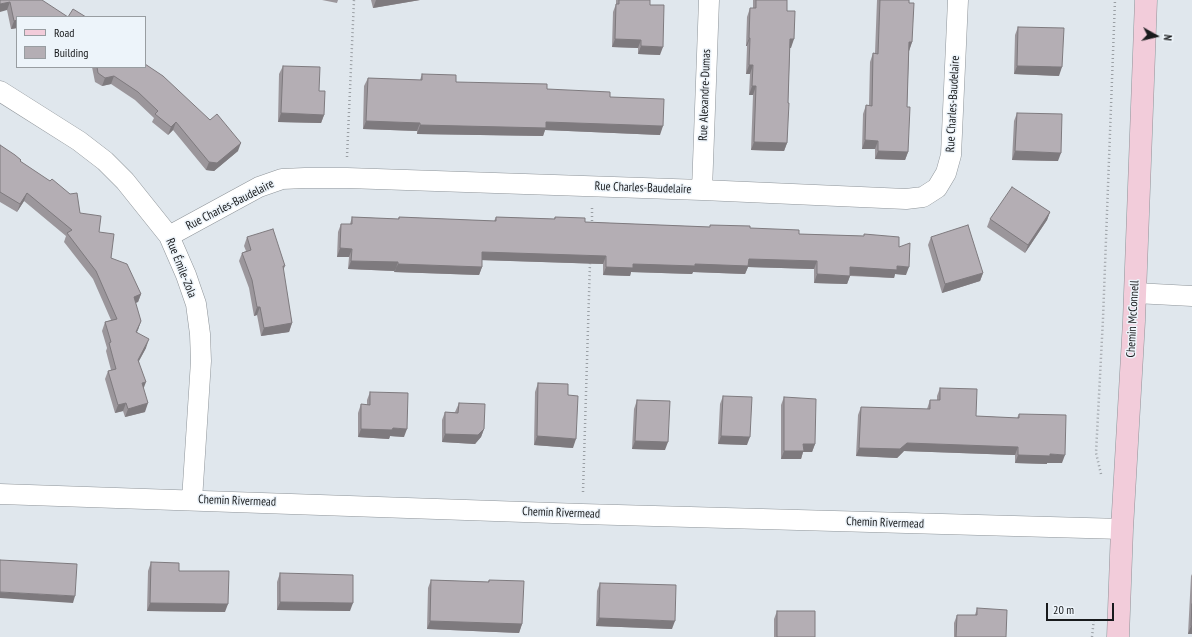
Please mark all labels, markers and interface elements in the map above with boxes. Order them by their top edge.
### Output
legend [16,16,146,68]
north arrow [1136,16,1176,56]
text: Road [54,25,74,40]
text: N [1161,34,1175,42]
text: Building [54,45,89,60]
street label: Rue Alexandre-Dumas [696,49,714,141]
street label: Rue Charles-Baudelaire [943,55,963,153]
street label: Rue Charles-Baudelaire [184,177,276,233]
street label: Rue Charles-Baudelaire [594,179,692,197]
street label: Rue Émile-Zola [163,236,199,300]
street label: Chemin McConnell [1124,280,1142,358]
street label: Chemin Rivermead [198,492,276,510]
street label: Chemin Rivermead [522,504,600,522]
street label: Chemin Rivermead [846,514,924,532]
scale bar [1048,595,1116,621]
text: 20 m [1053,602,1074,617]

